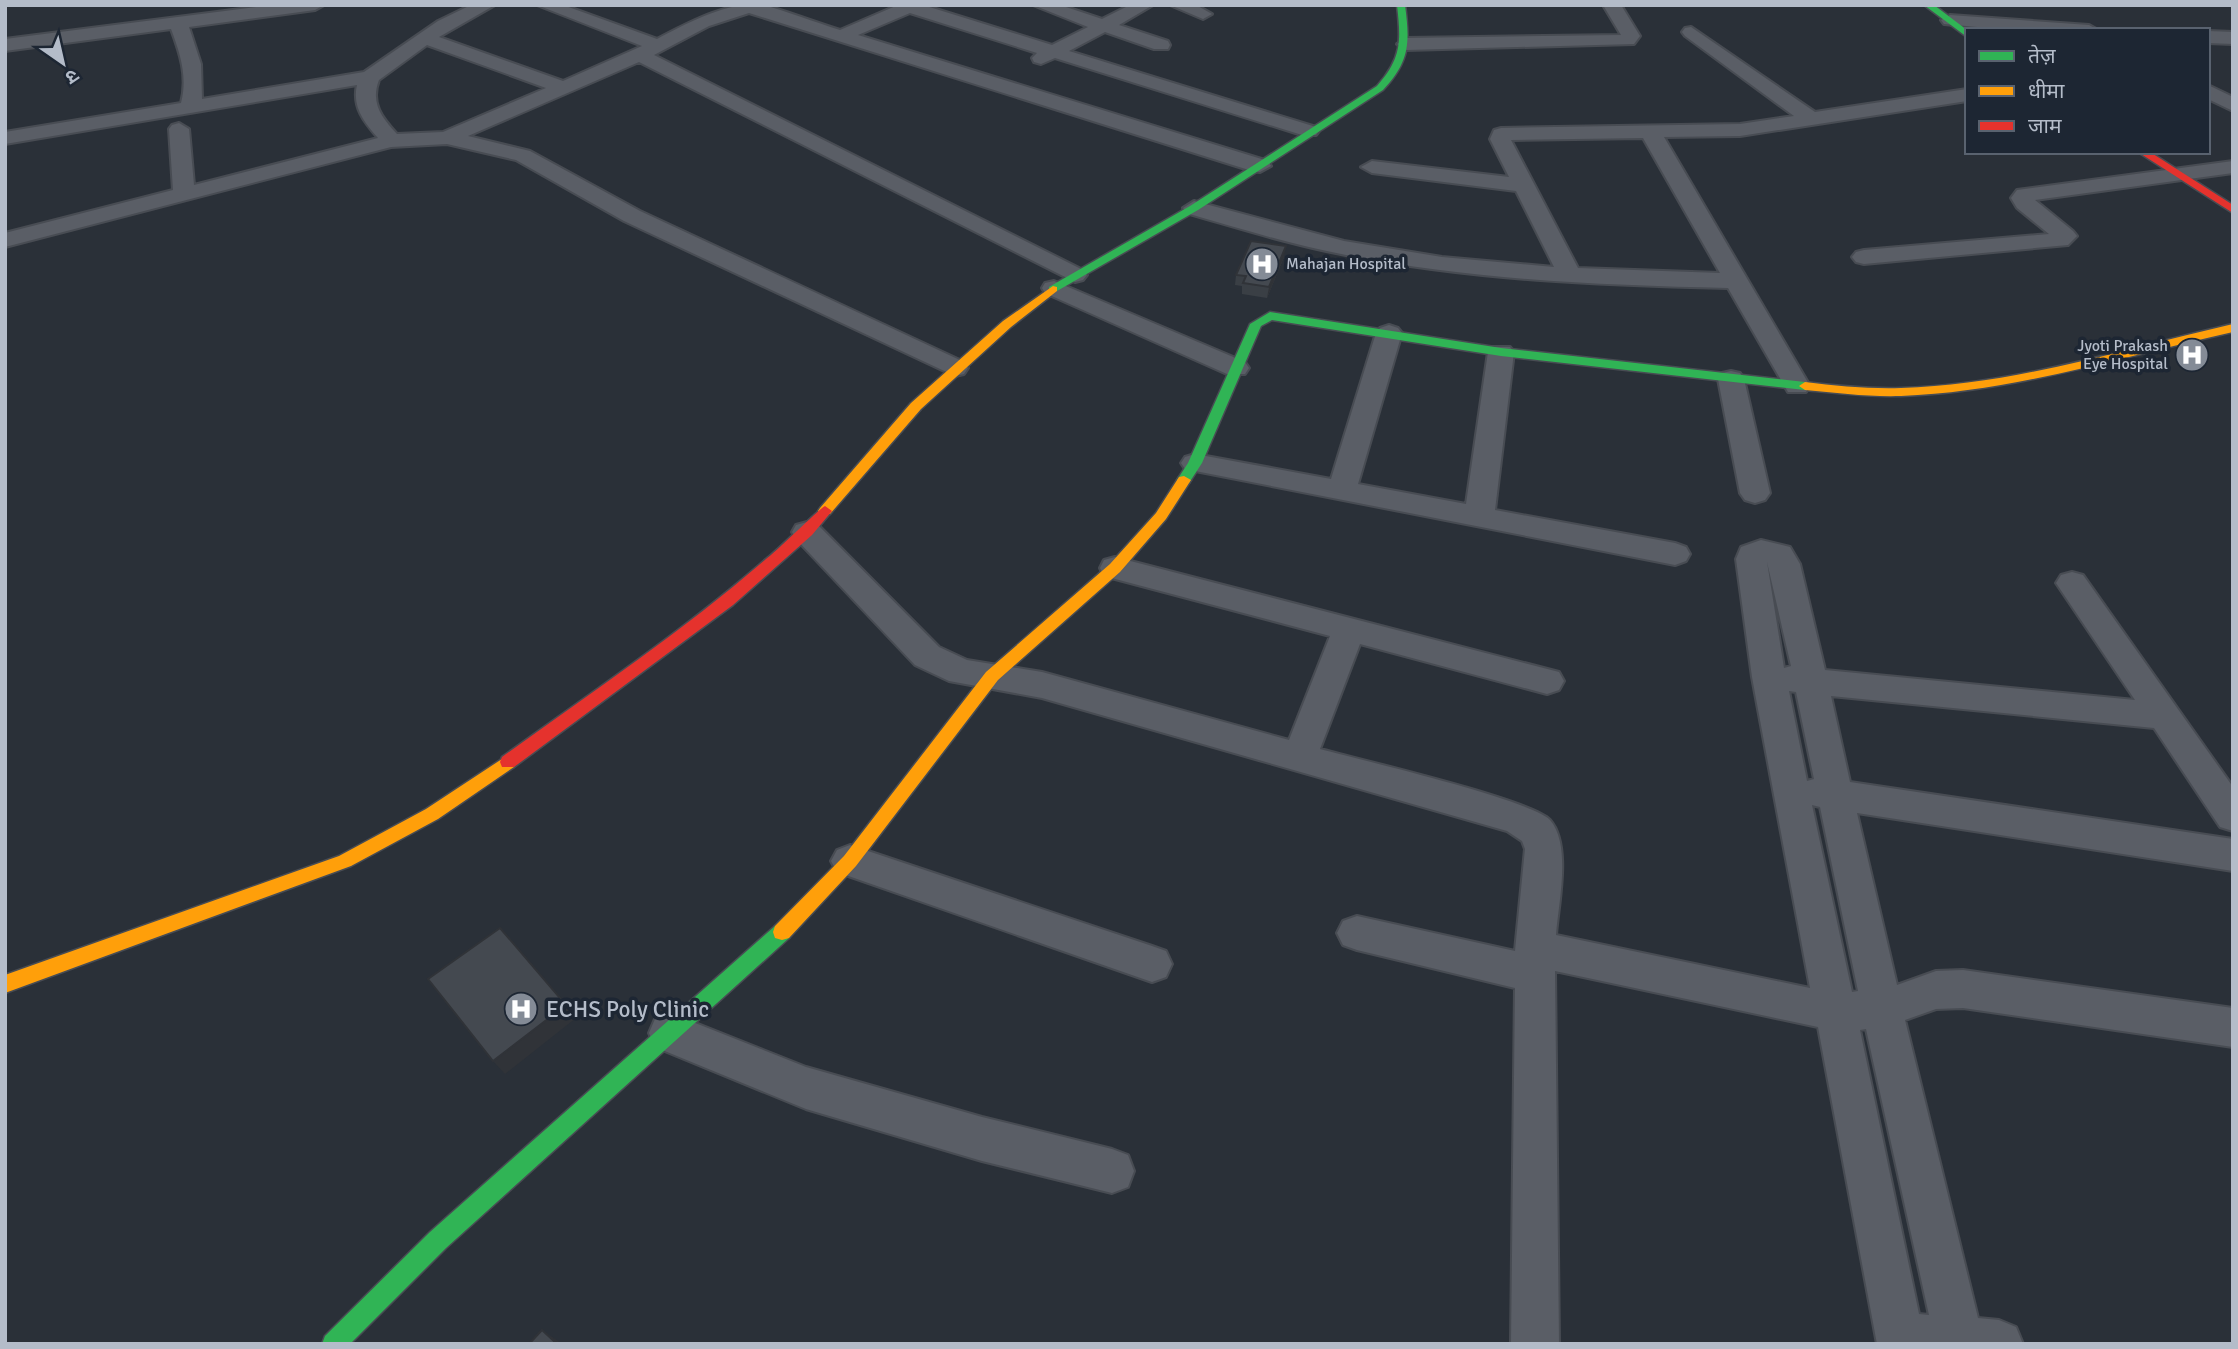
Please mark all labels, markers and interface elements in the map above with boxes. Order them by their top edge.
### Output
north arrow [28,28,98,98]
legend [1965,28,2210,154]
text: तेज़ [2028,43,2056,69]
text: उ [60,63,83,90]
text: धीमा [2028,78,2065,104]
text: जाम [2028,113,2062,139]
hospital icon: Mahajan Hospital [1243,245,1281,283]
place label: Mahajan Hospital [1286,254,1406,274]
place label: Jyoti Prakash Eye Hospital [2077,336,2168,374]
hospital icon: Jyoti Prakash Eye Hospital [2173,336,2211,374]
hospital icon: ECHS Poly Clinic [502,990,540,1028]
place label: ECHS Poly Clinic [546,995,709,1024]

